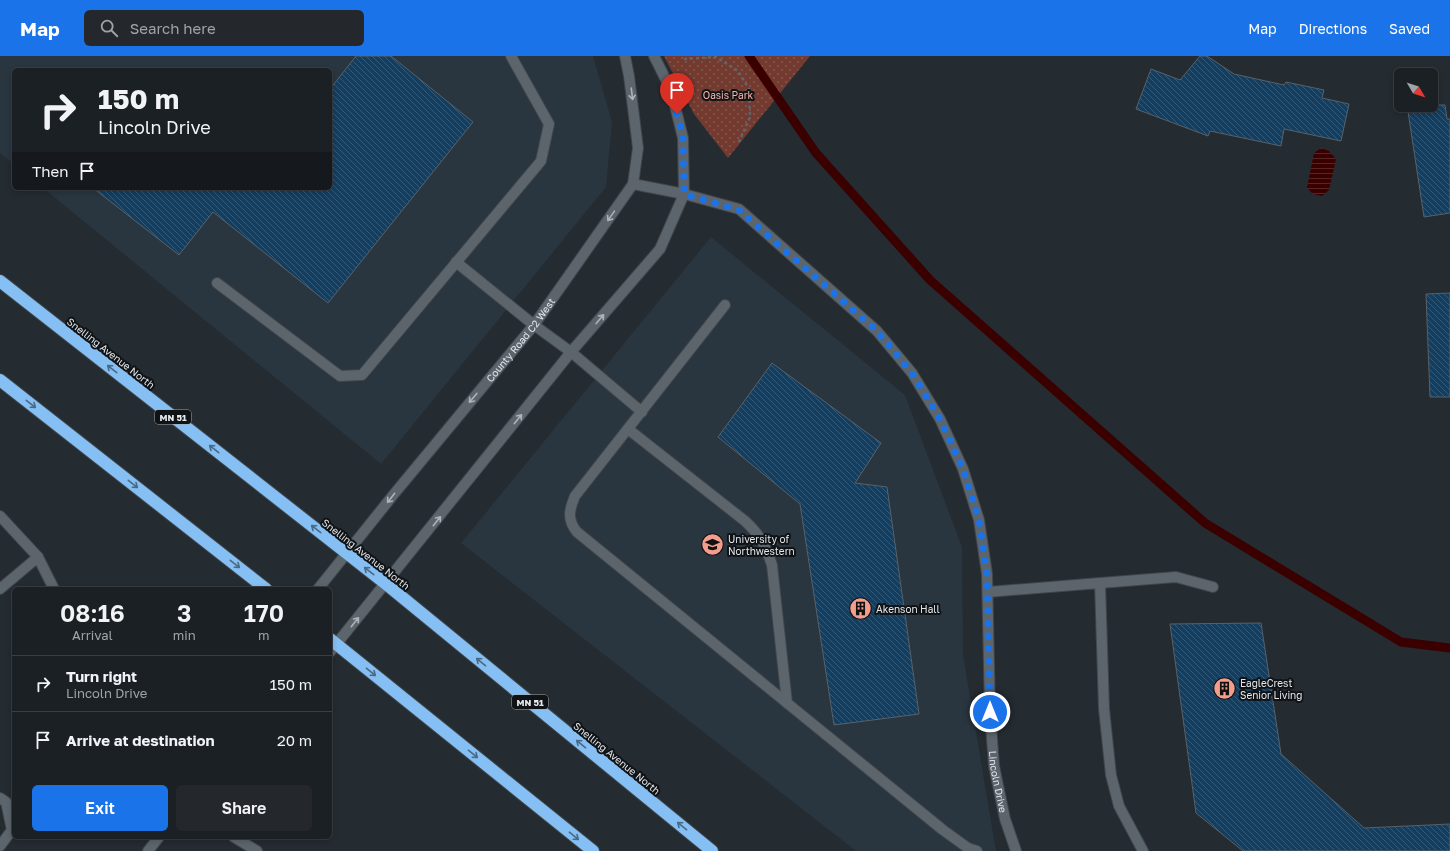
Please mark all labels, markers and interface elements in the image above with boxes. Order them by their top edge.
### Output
search box [84,10,364,46]
text: Map [20,17,60,40]
icon: search [98,17,120,39]
text: Search here [130,19,216,37]
text: Map [1248,20,1277,37]
text: Directions [1299,20,1367,37]
text: Saved [1389,20,1430,37]
north arrow [1394,68,1438,112]
map controls [1394,68,1438,112]
pin [660,73,694,114]
icon: arrive [666,79,688,101]
text: 150 m [98,82,179,115]
icon: right [32,84,84,136]
one-way arrow [628,87,635,100]
park label: Oasis Park [703,89,754,101]
text: Lincoln Drive [98,116,211,138]
icon: arrive [76,160,98,182]
text: Then [32,162,68,180]
one-way arrow [606,210,615,221]
street label: County Road C2 West [483,296,557,384]
one-way arrow [595,313,604,324]
street label: Snelling Avenue North [65,315,157,391]
one-way arrow [106,364,117,373]
one-way arrow [469,393,478,403]
one-way arrow [25,399,36,408]
road number: MN 51 [155,410,191,424]
one-way arrow [513,414,522,425]
one-way arrow [208,445,219,453]
one-way arrow [127,480,138,488]
one-way arrow [386,493,395,504]
one-way arrow [432,515,441,526]
street label: Snelling Avenue North [320,516,412,592]
one-way arrow [311,525,322,534]
school or university icon: University of Northwestern [699,532,725,558]
place label: University of Northwestern [728,533,795,557]
one-way arrow [230,560,241,569]
one-way arrow [363,567,374,575]
building icon: Akenson Hall [847,596,873,622]
text: 08:16 [60,598,125,627]
text: 3 [177,598,192,627]
text: 170 [244,598,284,627]
place label: Akenson Hall [876,603,940,615]
one-way arrow [350,616,359,627]
text: Arrival [72,627,113,643]
text: min [173,627,196,643]
text: m [258,627,270,643]
one-way arrow [475,657,486,666]
text: Turn right [66,667,137,685]
one-way arrow [366,668,377,677]
icon: right [32,673,54,695]
text: 150 m [270,675,312,693]
building icon: EagleCrest Senior Living [1212,676,1238,702]
place label: EagleCrest Senior Living [1240,677,1302,701]
text: Lincoln Drive [66,685,147,701]
position arrow [969,691,1011,733]
road number: MN 51 [512,695,548,709]
street label: Snelling Avenue North [571,719,663,797]
icon: arrive [32,729,54,751]
text: Arrive at destination [66,731,215,749]
text: 20 m [277,731,312,749]
one-way arrow [576,740,587,748]
one-way arrow [467,750,478,759]
street label: Lincoln Drive [987,750,1010,814]
button: Exit [32,785,168,831]
button: Share [176,785,312,831]
one-way arrow [676,822,687,831]
one-way arrow [568,831,579,840]

